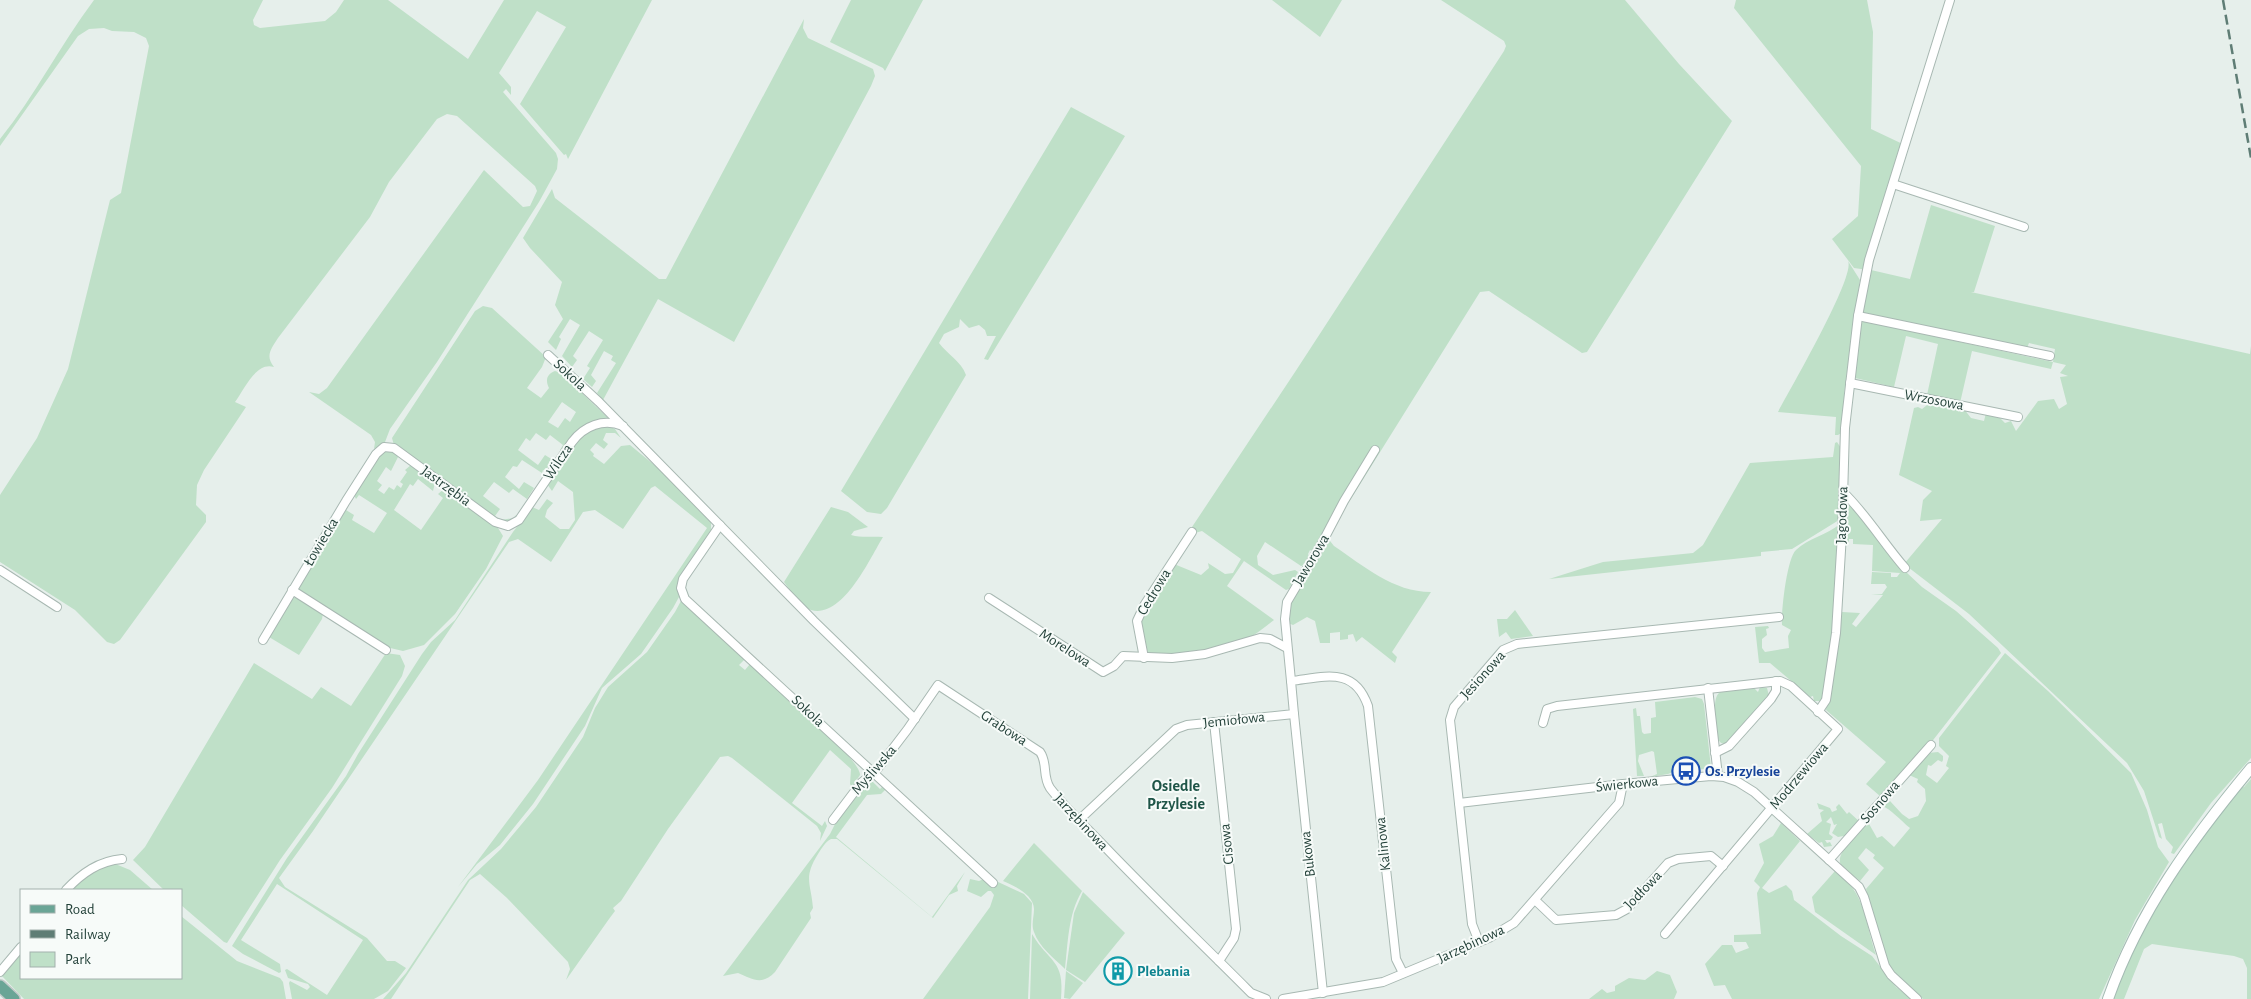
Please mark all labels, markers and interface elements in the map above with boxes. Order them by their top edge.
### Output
street label: Sokola [551,356,589,394]
street label: Wrzosowa [1903,387,1965,413]
street label: Wilcza [541,441,575,483]
street label: Jastrzębia [418,463,474,509]
street label: Jagodowa [1833,486,1851,544]
street label: Łowiecka [301,515,341,569]
street label: Jaworowa [1290,532,1332,588]
street label: Cedrowa [1134,566,1174,618]
street label: Morelowa [1037,626,1094,670]
street label: Jesionowa [1458,648,1508,702]
street label: Sokola [789,692,827,730]
street label: Grabowa [978,708,1030,748]
street label: Jemiołowa [1202,709,1266,731]
street label: Modrzewiowa [1767,740,1831,812]
street label: Myśliwska [849,742,899,798]
bus stop icon: Os. Przylesie [1671,756,1701,786]
place label: Os. Przylesie [1705,764,1780,779]
street label: Świerkowa [1595,771,1659,795]
district label: Osiedle Przylesie [1147,778,1205,813]
street label: Sosnowa [1857,778,1903,826]
street label: Jarzębinowa [1051,791,1111,853]
street label: Kalinowa [1373,816,1393,872]
street label: Cisowa [1217,823,1237,865]
street label: Bukowa [1298,830,1318,878]
street label: Jodłowa [1621,868,1665,912]
legend [20,889,182,979]
text: Road [65,902,95,917]
street label: Jarzębinowa [1435,922,1507,966]
text: Railway [65,927,111,942]
text: Park [65,952,91,967]
building icon: Plebania [1103,956,1133,986]
place label: Plebania [1137,964,1190,979]

